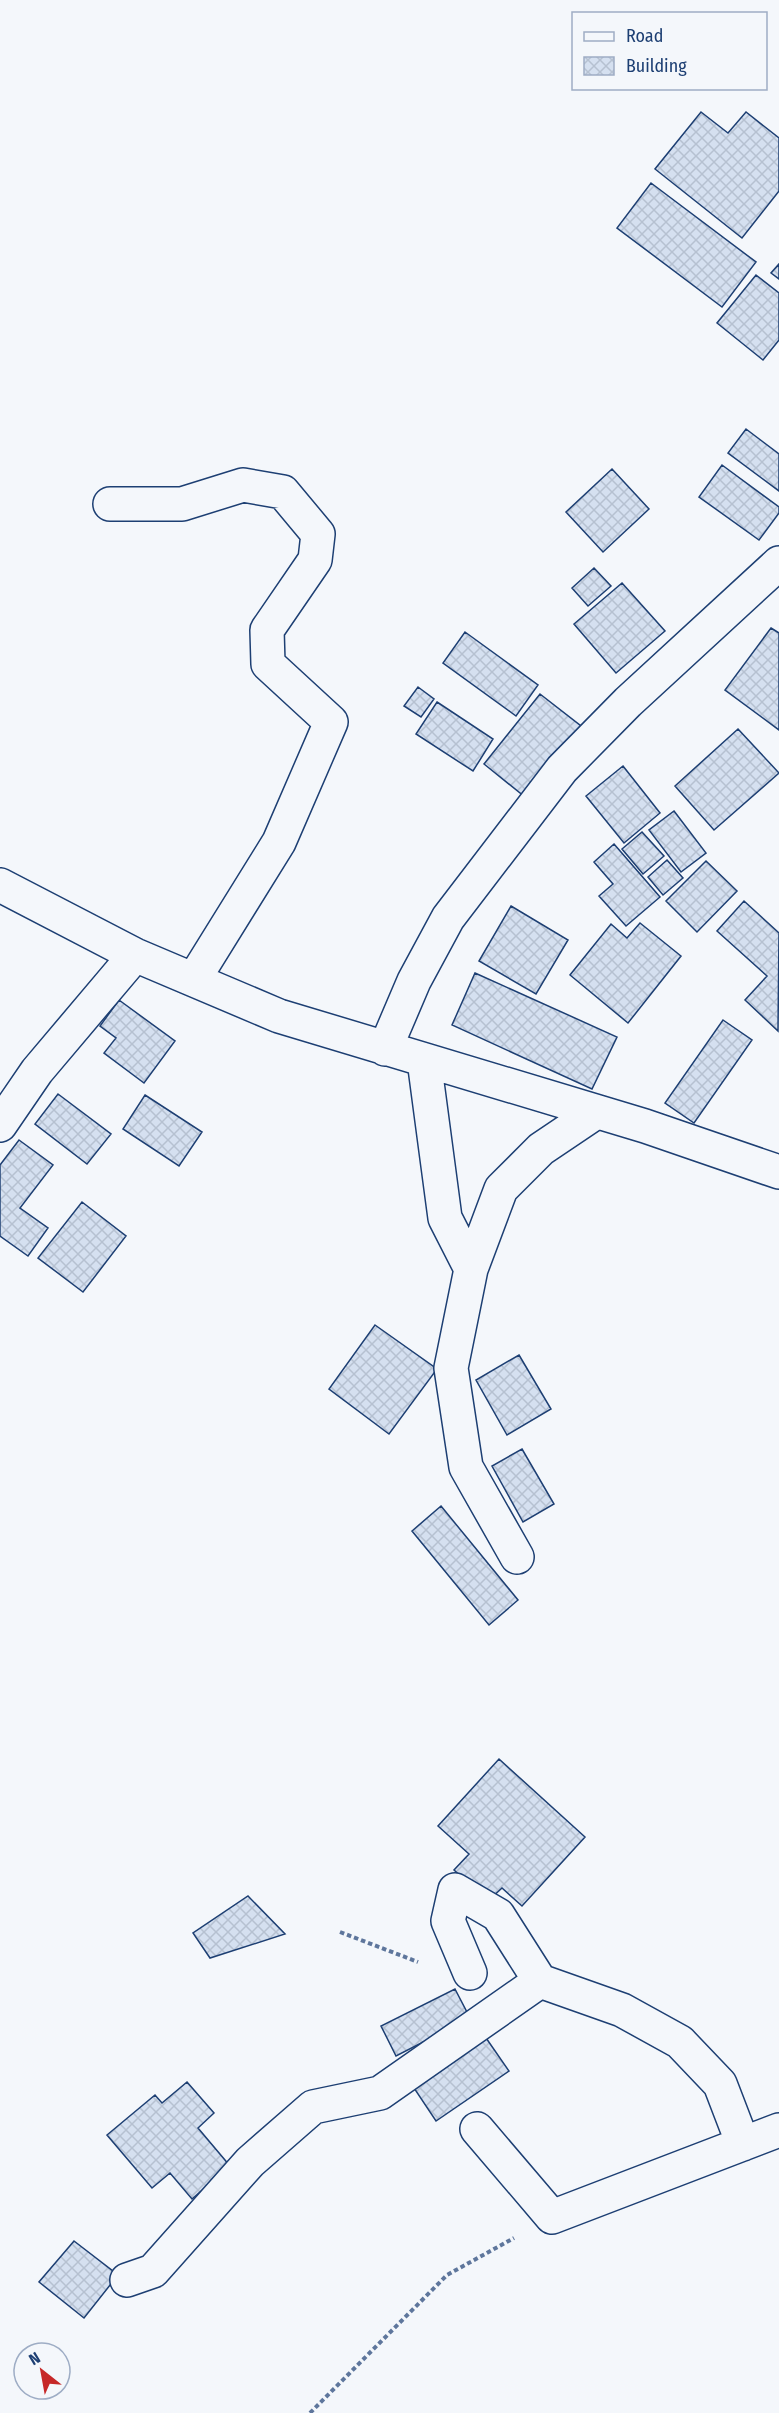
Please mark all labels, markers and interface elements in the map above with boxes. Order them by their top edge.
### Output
legend [572,12,767,90]
text: Road [626,25,663,47]
text: Building [626,55,687,77]
north arrow [12,2341,72,2401]
text: N [26,2348,44,2369]

